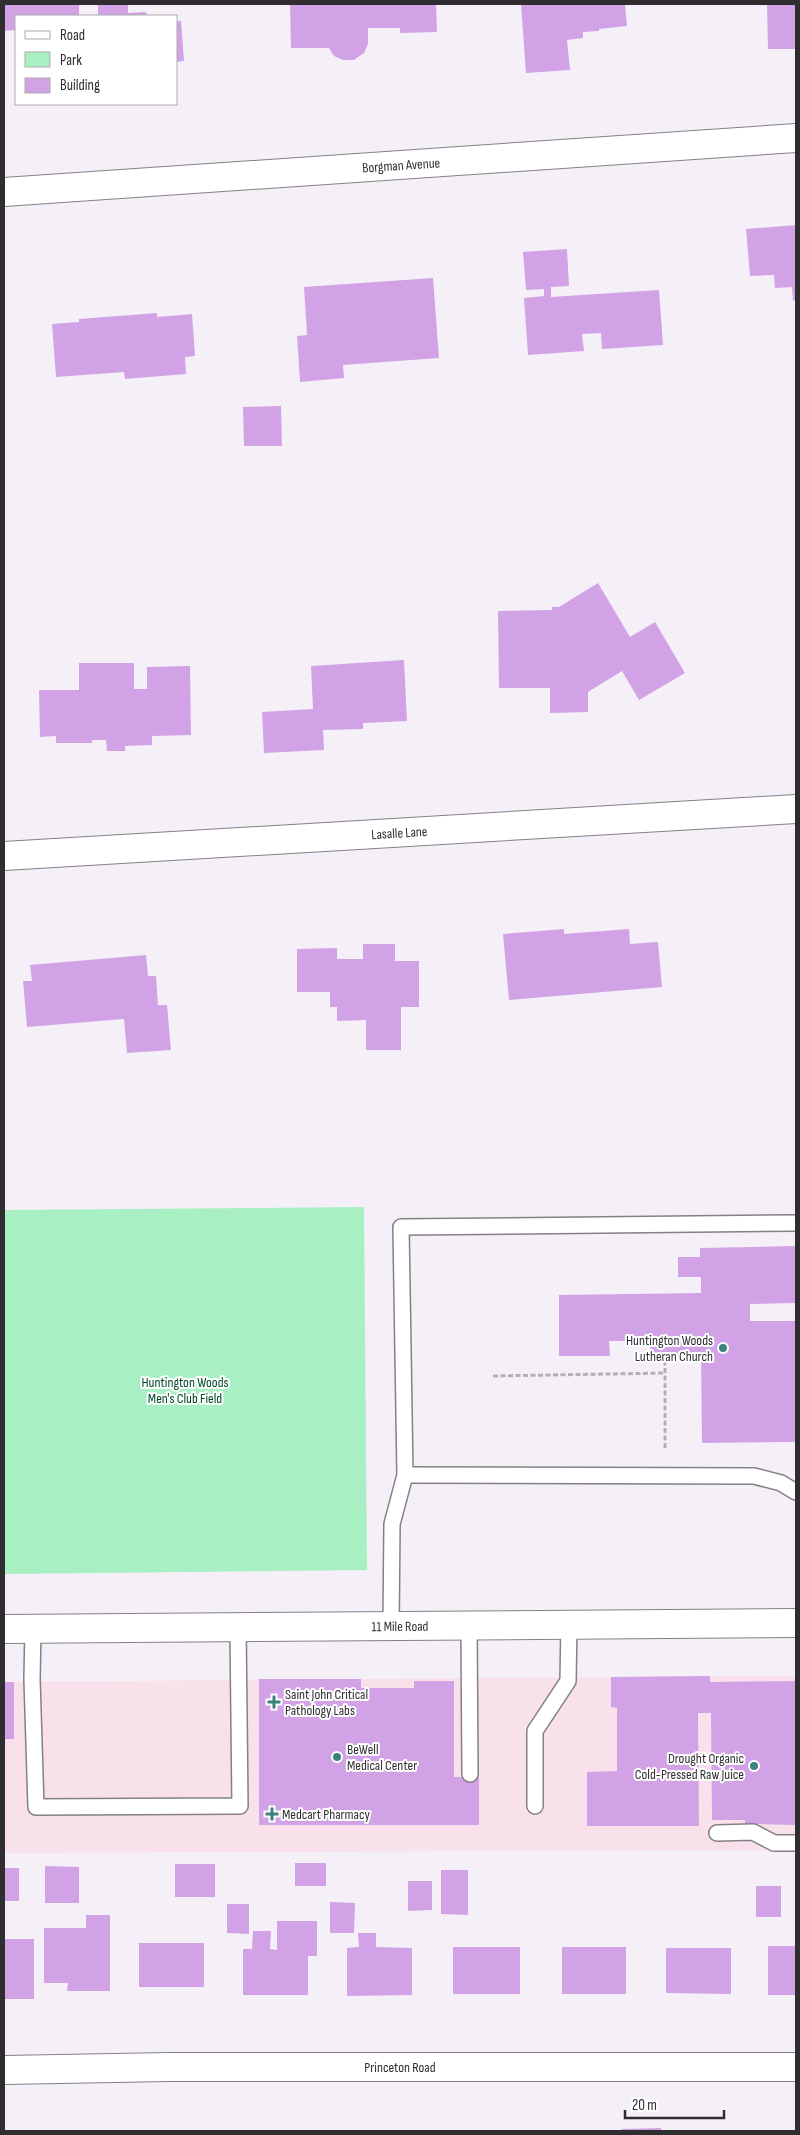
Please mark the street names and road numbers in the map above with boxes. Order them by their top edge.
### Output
street label: Borgman Avenue [362,154,441,177]
street label: Lasalle Lane [371,823,428,843]
street label: 11 Mile Road [372,1618,429,1635]
street label: Princeton Road [364,2059,436,2076]

